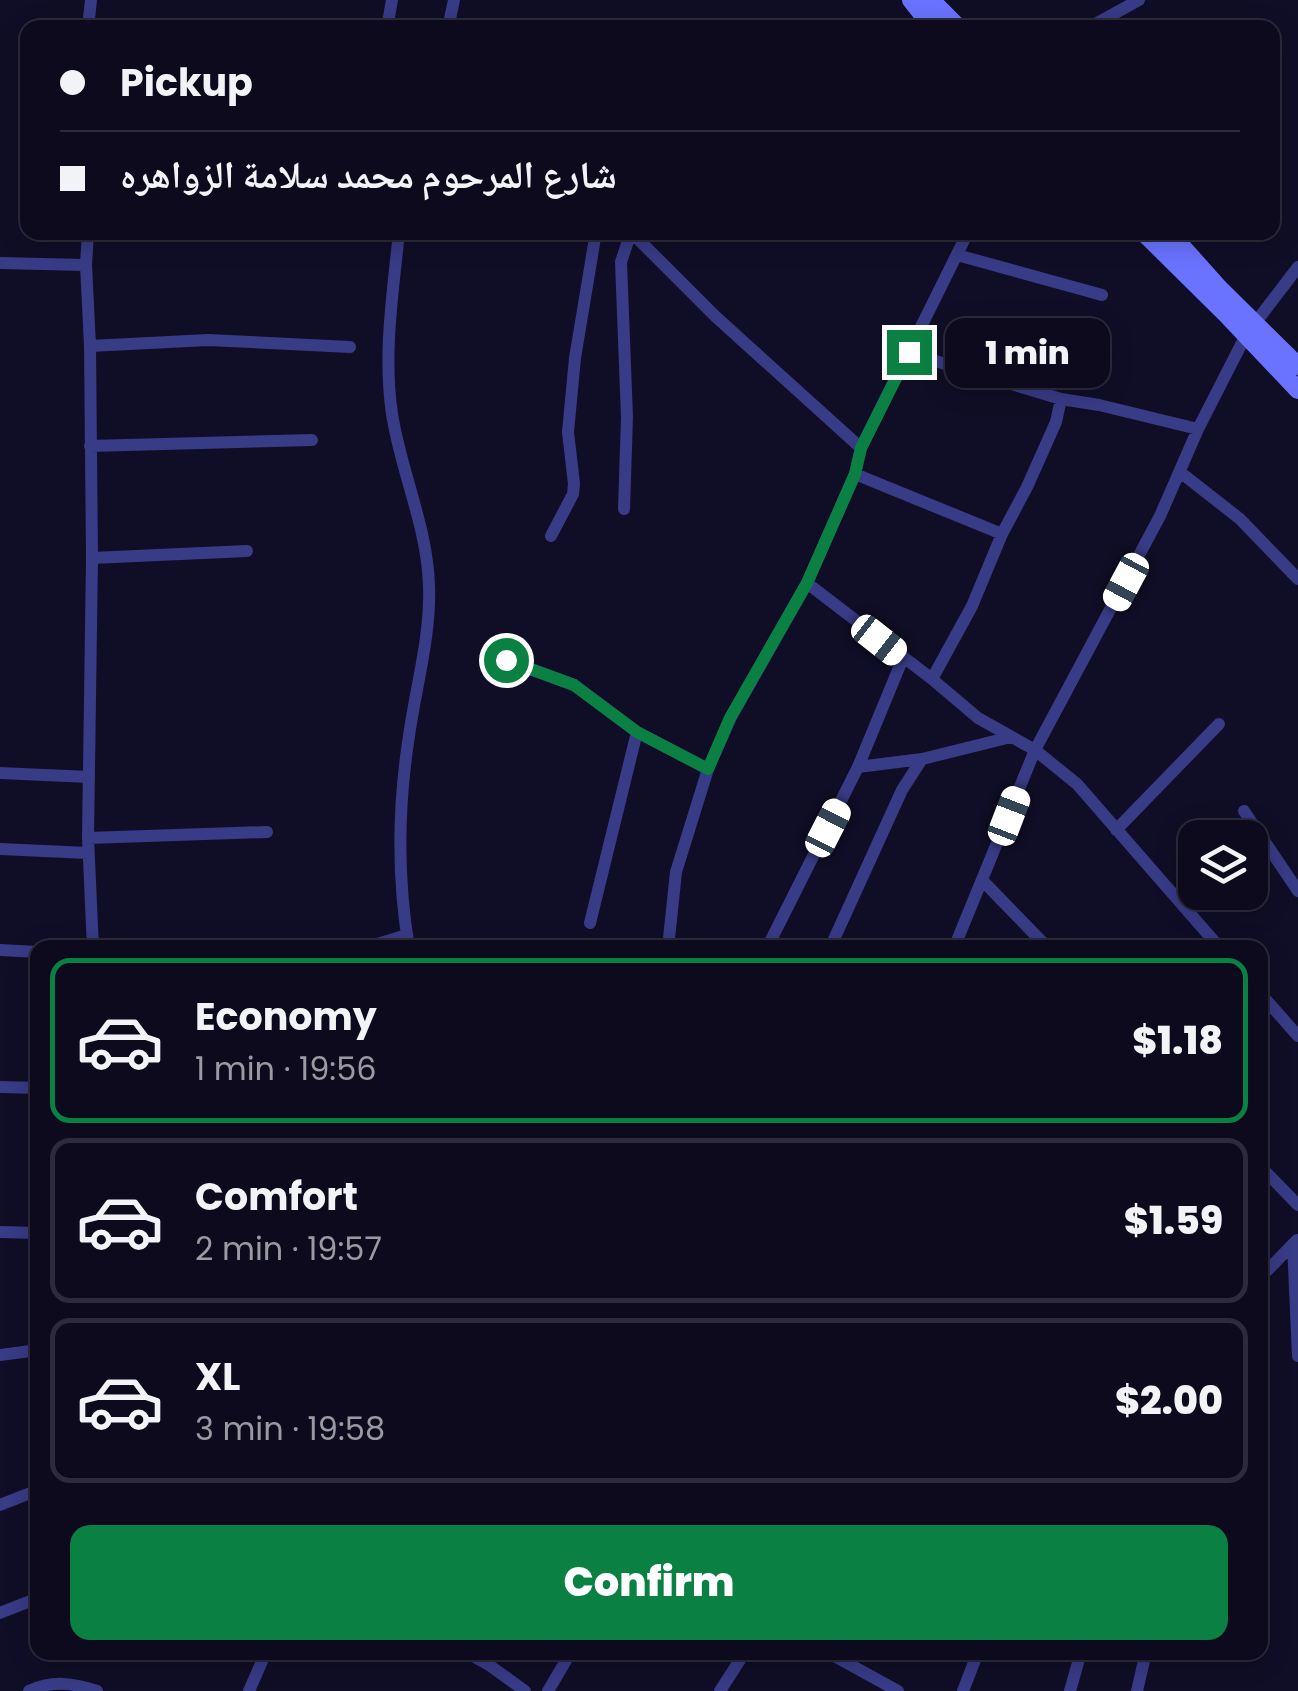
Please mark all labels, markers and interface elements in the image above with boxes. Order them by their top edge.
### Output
text: Pickup [120,56,253,109]
text: شارع المرحوم محمد سلامة الزواهره [120,148,617,201]
callout: 1 min [944,317,1109,387]
route end [887,330,932,375]
text: 1 min [985,330,1070,375]
car [1099,548,1153,616]
car [846,610,912,670]
route start [484,638,529,683]
car [984,783,1034,849]
car [801,794,855,862]
map controls [1178,820,1268,910]
button: layers [1178,820,1268,910]
text: Economy [195,990,377,1043]
icon: car [75,996,165,1086]
text: $1.18 [1132,1014,1223,1067]
text: 1 min · 19:56 [195,1046,377,1091]
text: Comfort [195,1170,358,1223]
icon: car [75,1176,165,1266]
text: $1.59 [1124,1194,1223,1247]
text: 2 min · 19:57 [195,1226,382,1271]
text: XL [195,1350,240,1403]
icon: car [75,1356,165,1446]
text: $2.00 [1115,1374,1223,1427]
text: 3 min · 19:58 [195,1406,385,1451]
button: Confirm [70,1525,1228,1640]

